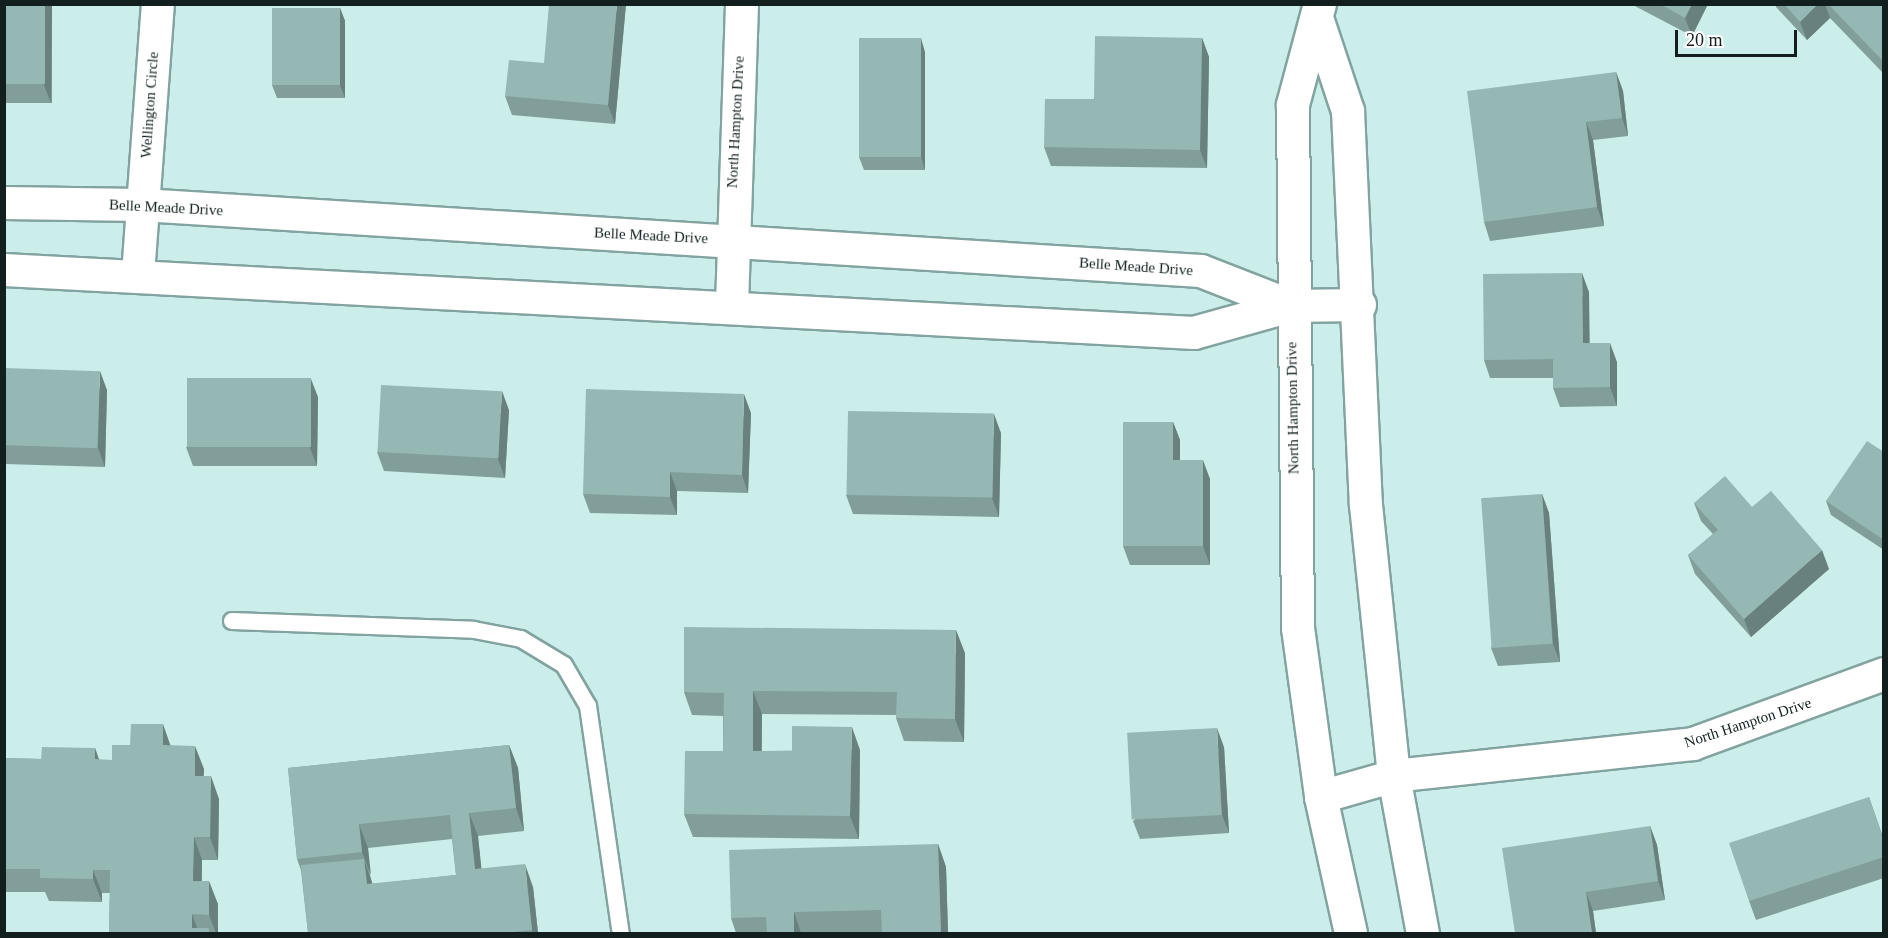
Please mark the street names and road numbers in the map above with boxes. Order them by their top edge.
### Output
street label: Wellington Circle [137,51,163,159]
street label: North Hampton Drive [724,55,748,189]
street label: Belle Meade Drive [109,196,223,220]
street label: Belle Meade Drive [594,224,708,248]
street label: Belle Meade Drive [1078,254,1194,280]
street label: North Hampton Drive [1283,342,1303,474]
street label: North Hampton Drive [1682,694,1814,752]

